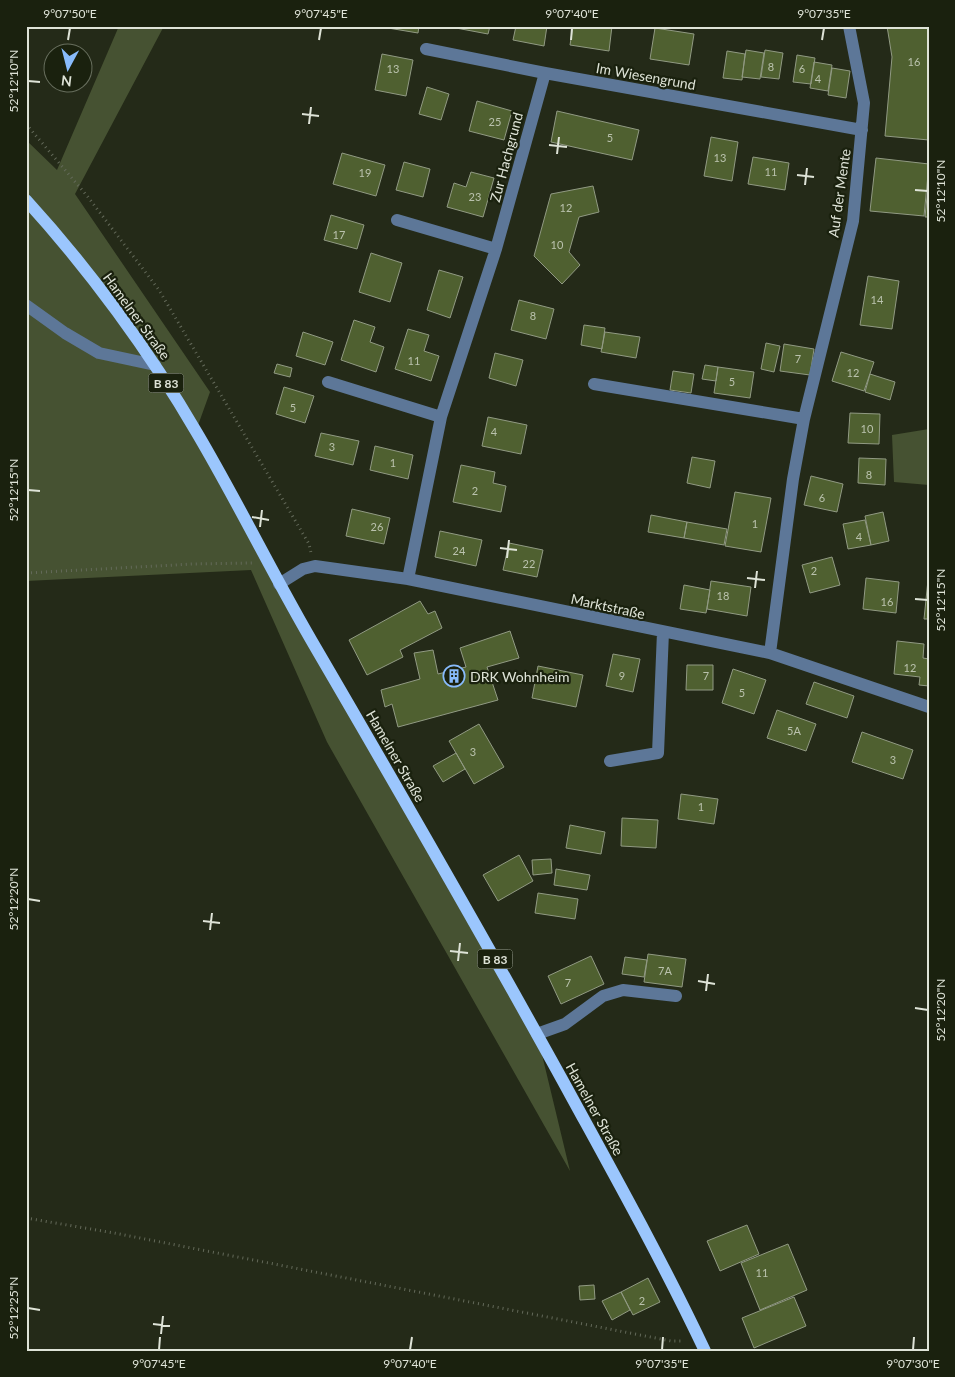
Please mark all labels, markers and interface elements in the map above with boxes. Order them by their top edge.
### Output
text: 9°07'50"E [43,6,97,21]
text: 9°07'45"E [294,6,348,21]
text: 9°07'40"E [545,6,599,21]
text: 9°07'35"E [797,6,851,21]
north arrow [42,42,92,92]
text: 52°12'10"N [6,50,21,112]
house number: 16 [908,55,920,68]
street label: Im Wiesengrund [595,59,697,93]
house number: 8 [768,60,774,73]
house number: 13 [387,62,399,75]
house number: 6 [799,62,805,75]
text: N [60,72,73,90]
house number: 4 [815,72,822,85]
street label: Zur Hachgrund [486,110,526,204]
house number: 25 [489,115,501,128]
house number: 5 [607,131,613,144]
street label: Auf der Mente [824,148,854,238]
house number: 13 [714,151,726,164]
text: 52°12'10"N [933,160,948,222]
house number: 11 [765,165,777,178]
house number: 19 [359,166,371,179]
house number: 23 [469,190,481,203]
house number: 12 [560,201,572,214]
house number: 17 [333,228,345,241]
house number: 10 [551,238,564,251]
street label: Hamelner Straße [100,269,174,363]
house number: 14 [871,293,884,306]
house number: 8 [530,309,536,322]
house number: 7 [795,352,801,365]
house number: 11 [408,354,420,367]
house number: 12 [847,366,859,379]
road number: B 83 [148,373,184,392]
house number: 5 [729,375,735,388]
house number: 5 [290,401,296,414]
house number: 10 [861,422,874,435]
house number: 4 [491,425,498,438]
house number: 3 [329,440,335,453]
house number: 1 [390,456,396,469]
text: 52°12'15"N [6,459,21,521]
house number: 8 [866,468,872,481]
house number: 2 [472,484,478,497]
house number: 6 [819,491,825,504]
house number: 1 [752,517,758,530]
house number: 26 [371,520,383,533]
house number: 4 [856,530,863,543]
house number: 24 [453,544,466,557]
house number: 22 [523,557,535,570]
house number: 2 [811,564,817,577]
text: 52°12'15"N [933,569,948,631]
house number: 18 [717,589,729,602]
street label: Marktstraße [569,590,647,622]
house number: 16 [881,595,893,608]
house number: 12 [904,661,916,674]
building icon: DRK Wohnheim [442,664,466,688]
place label: DRK Wohnheim [470,668,569,685]
house number: 9 [619,669,625,682]
house number: 7 [703,669,709,682]
house number: 5 [739,686,745,699]
street label: Hamelner Straße [363,707,429,805]
house number: 5A [787,724,801,737]
house number: 3 [470,745,476,758]
house number: 3 [890,753,896,766]
house number: 1 [698,800,704,813]
text: 52°12'20"N [6,868,21,930]
road number: B 83 [478,950,512,969]
house number: 7A [658,964,672,977]
house number: 7 [565,976,571,989]
text: 52°12'20"N [933,979,948,1041]
street label: Hamelner Straße [563,1060,627,1158]
house number: 11 [756,1266,768,1279]
text: 52°12'25"N [6,1277,21,1339]
house number: 2 [639,1294,645,1307]
text: 9°07'45"E [132,1356,186,1371]
text: 9°07'40"E [383,1356,437,1371]
text: 9°07'35"E [635,1356,689,1371]
text: 9°07'30"E [886,1356,940,1371]

